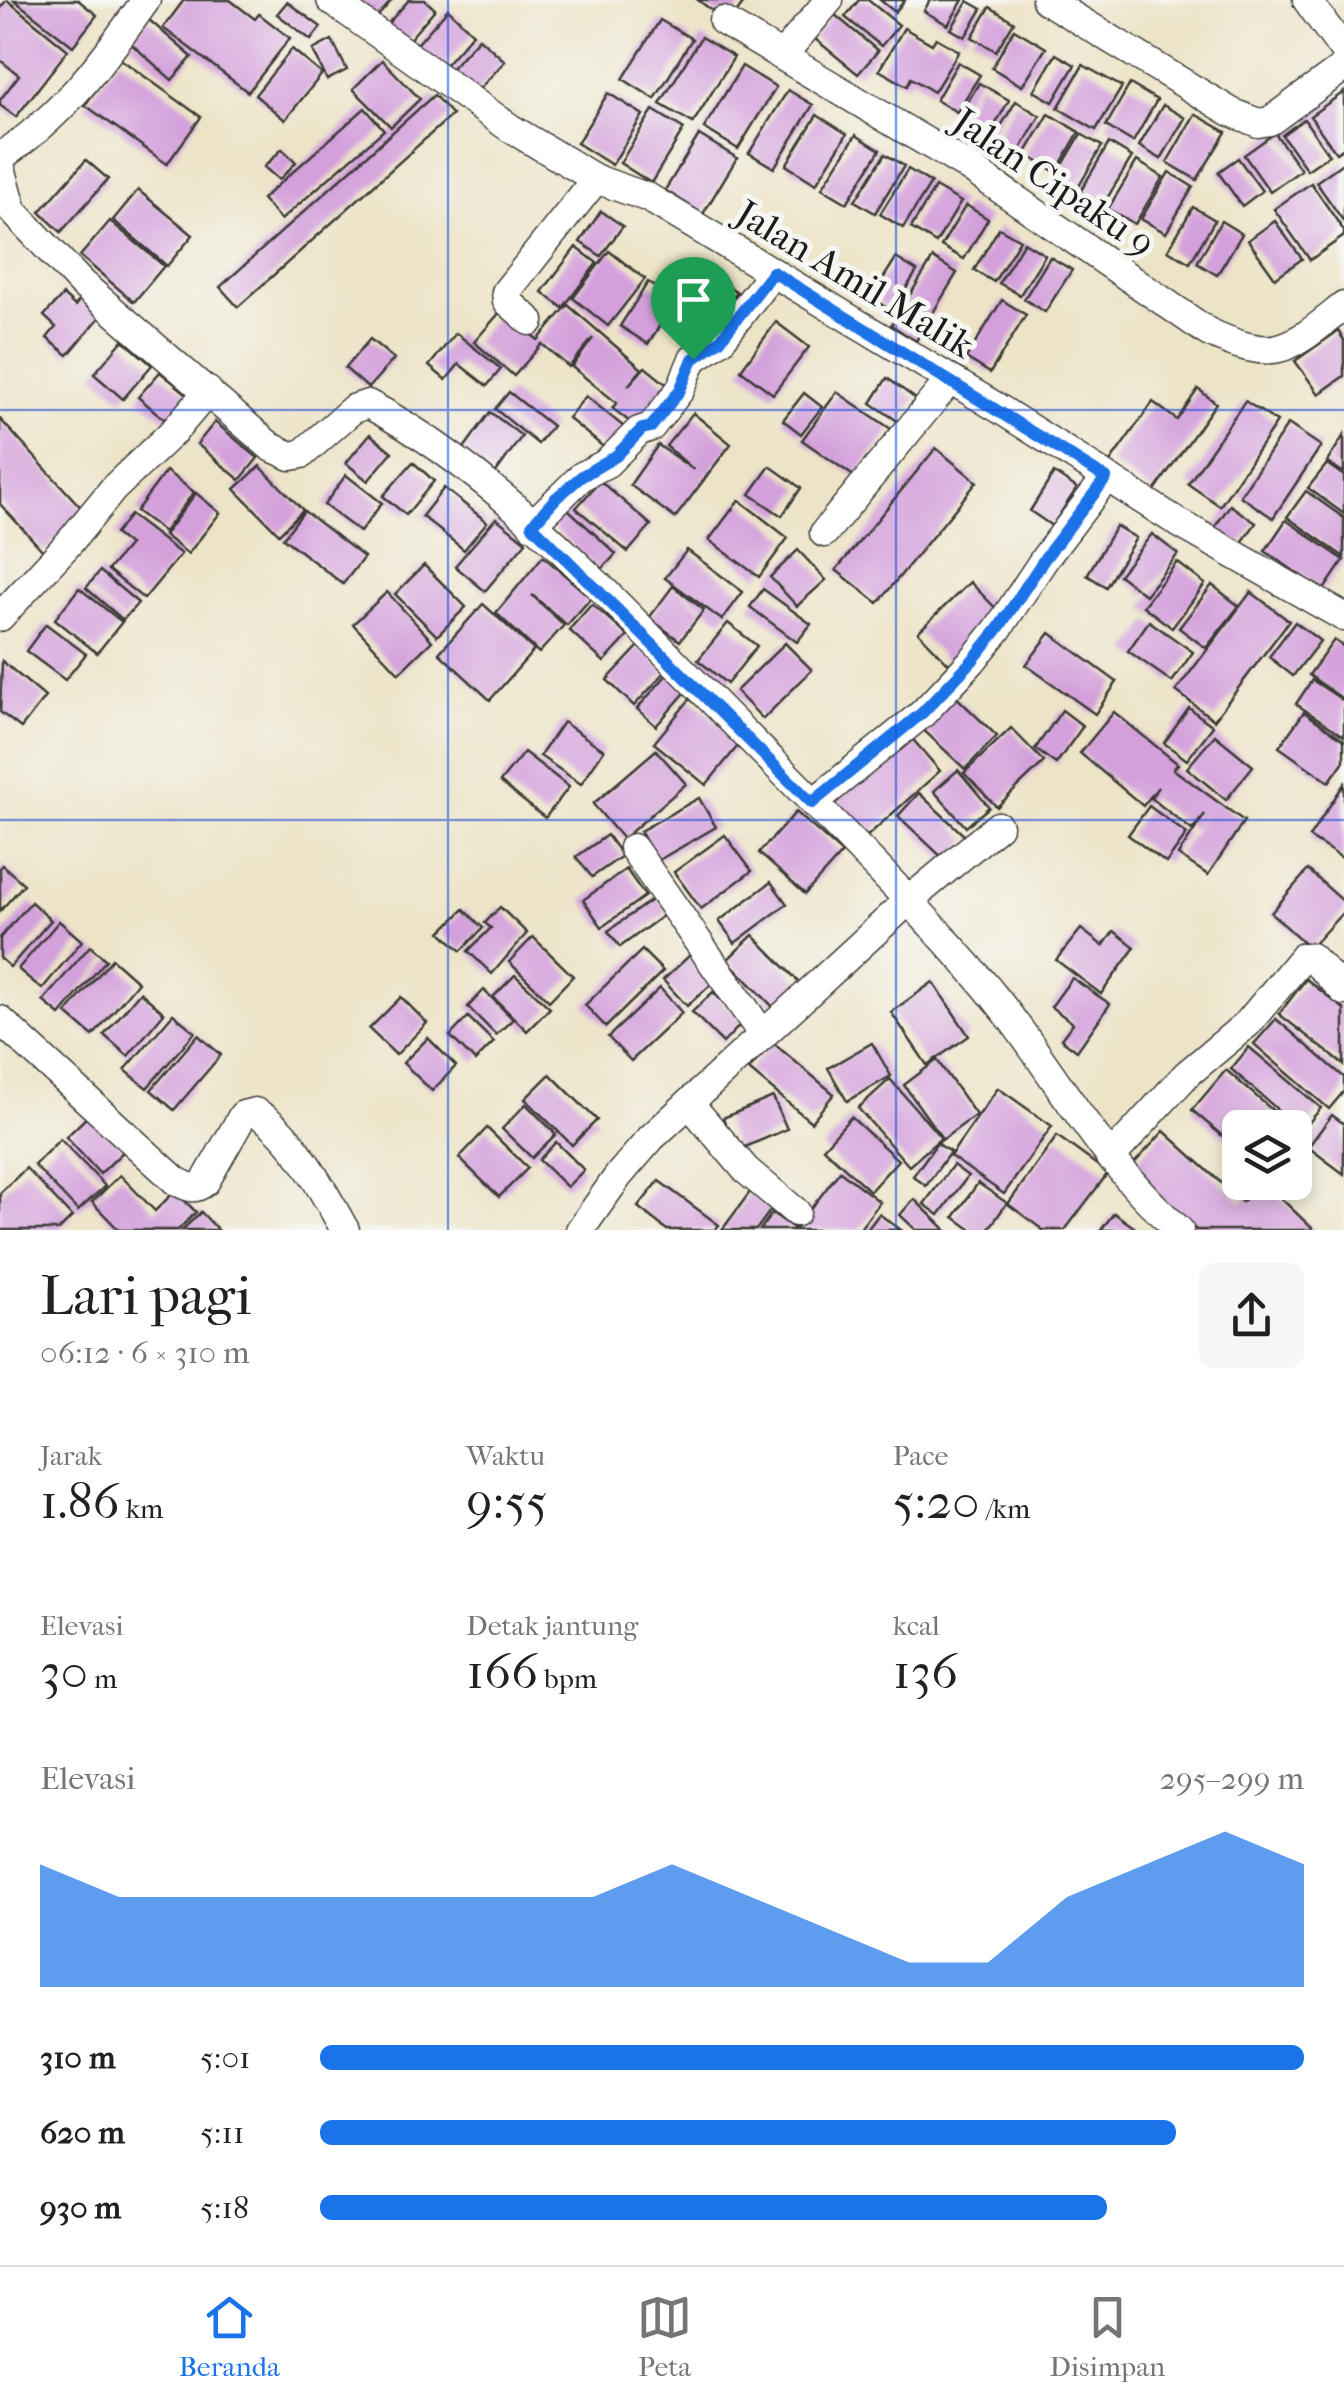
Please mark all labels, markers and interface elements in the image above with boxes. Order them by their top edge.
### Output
street label: Jalan Cipaku 9 [942,97,1163,266]
street label: Jalan Amil Malik [725,189,982,368]
pin [651,257,736,360]
icon: arrive [666,272,721,327]
map controls [1222,1110,1312,1200]
button: layers [1222,1110,1312,1200]
button: share [1199,1263,1304,1368]
text: Lari pagi [40,1264,251,1328]
text: 06:12 · 6 × 310 m [40,1334,250,1371]
text: Jarak [40,1439,102,1472]
text: Waktu [466,1439,545,1472]
text: Pace [893,1439,948,1472]
text: 1.86 [40,1472,120,1531]
text: 9:55 [466,1472,548,1531]
text: 5:20 [893,1472,980,1531]
text: km [120,1492,163,1525]
text: /km [980,1492,1030,1525]
text: Elevasi [40,1609,124,1642]
text: Detak jantung [466,1609,638,1642]
text: kcal [893,1609,940,1642]
text: 30 [40,1642,88,1701]
text: 166 [466,1642,538,1701]
text: 136 [893,1642,958,1701]
text: m [88,1662,117,1695]
text: bpm [538,1662,597,1695]
text: Elevasi [40,1760,135,1797]
text: 295–299 m [1160,1760,1304,1797]
text: 310 m [40,2039,115,2076]
text: 5:01 [200,2039,250,2076]
text: 620 m [40,2114,125,2151]
text: 5:11 [200,2114,244,2151]
text: 930 m [40,2189,121,2226]
text: 5:18 [200,2189,249,2226]
tab: Beranda [179,2290,280,2383]
tab: Peta [637,2290,692,2383]
tab: Disimpan [1049,2290,1165,2383]

